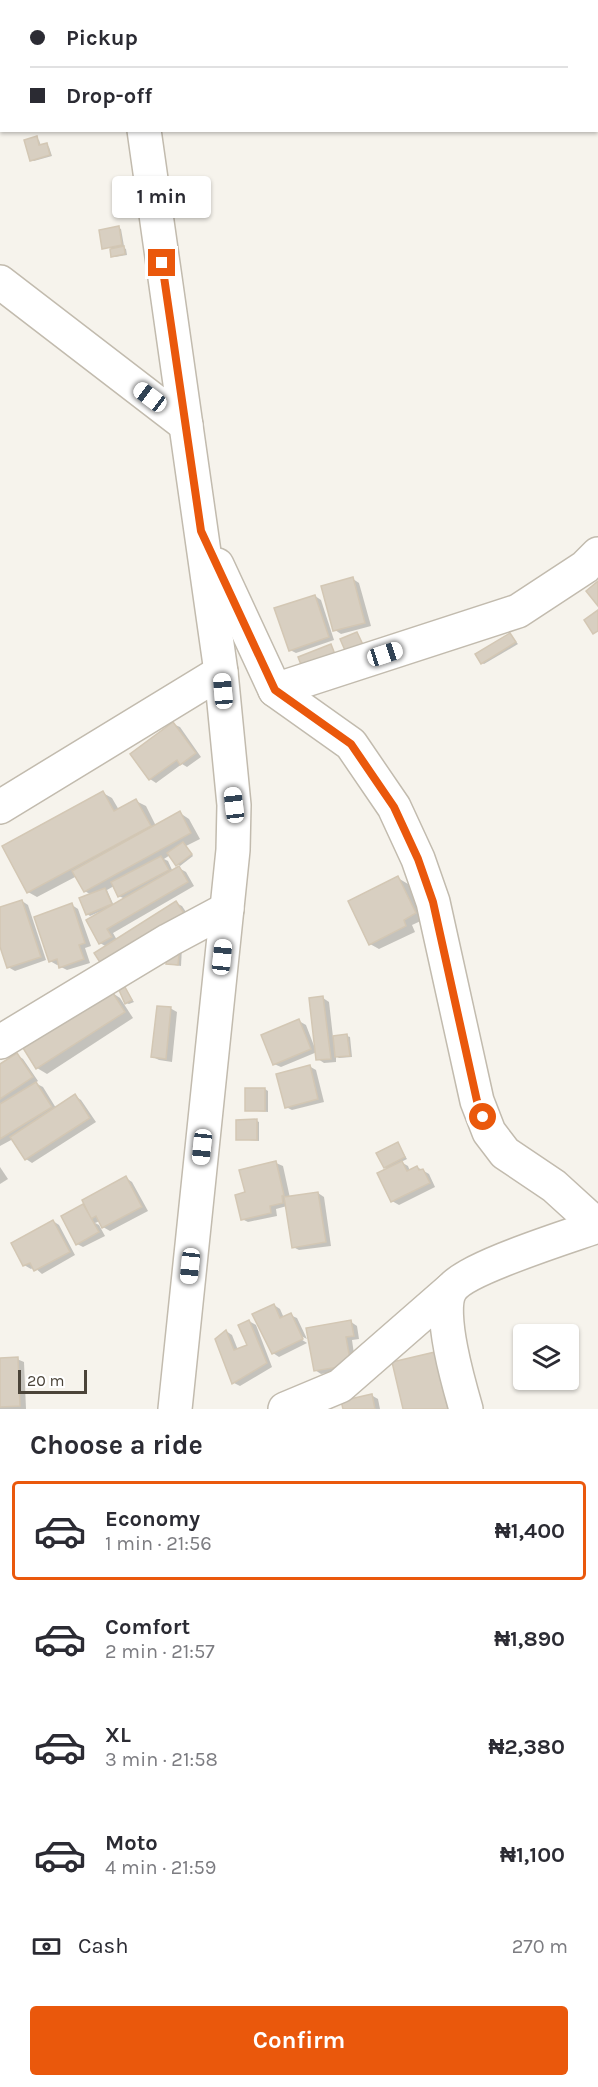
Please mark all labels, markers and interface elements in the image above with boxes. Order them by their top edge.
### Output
text: Pickup [66,25,138,51]
text: Drop-off [66,83,152,109]
callout: 1 min [112,176,212,218]
text: 1 min [136,185,187,208]
route end [148,249,175,276]
car [130,379,170,415]
car [365,640,405,668]
car [212,672,234,710]
car [223,786,245,824]
car [211,938,233,976]
route start [469,1103,496,1130]
car [191,1128,213,1166]
car [179,1247,201,1285]
map controls [513,1324,579,1390]
button: layers [513,1324,579,1390]
scale bar [18,1367,87,1394]
text: 20 m [27,1371,65,1390]
text: Choose a ride [30,1429,203,1461]
icon: car [33,1504,87,1558]
text: Economy [105,1506,200,1532]
text: ₦1,400 [495,1518,565,1544]
text: 1 min · 21:56 [105,1532,212,1555]
icon: car [33,1612,87,1666]
text: Comfort [105,1614,190,1640]
text: ₦1,890 [494,1626,565,1652]
text: 2 min · 21:57 [105,1640,215,1663]
icon: car [33,1720,87,1774]
text: XL [105,1722,131,1748]
text: ₦2,380 [488,1734,565,1760]
text: 3 min · 21:58 [105,1748,218,1771]
icon: car [33,1828,87,1882]
text: Moto [105,1830,158,1856]
text: ₦1,100 [500,1842,565,1868]
text: 4 min · 21:59 [105,1856,216,1879]
icon: cash [30,1930,63,1963]
text: Cash [78,1933,128,1959]
text: 270 m [512,1935,568,1958]
button: Confirm [30,2006,568,2075]

